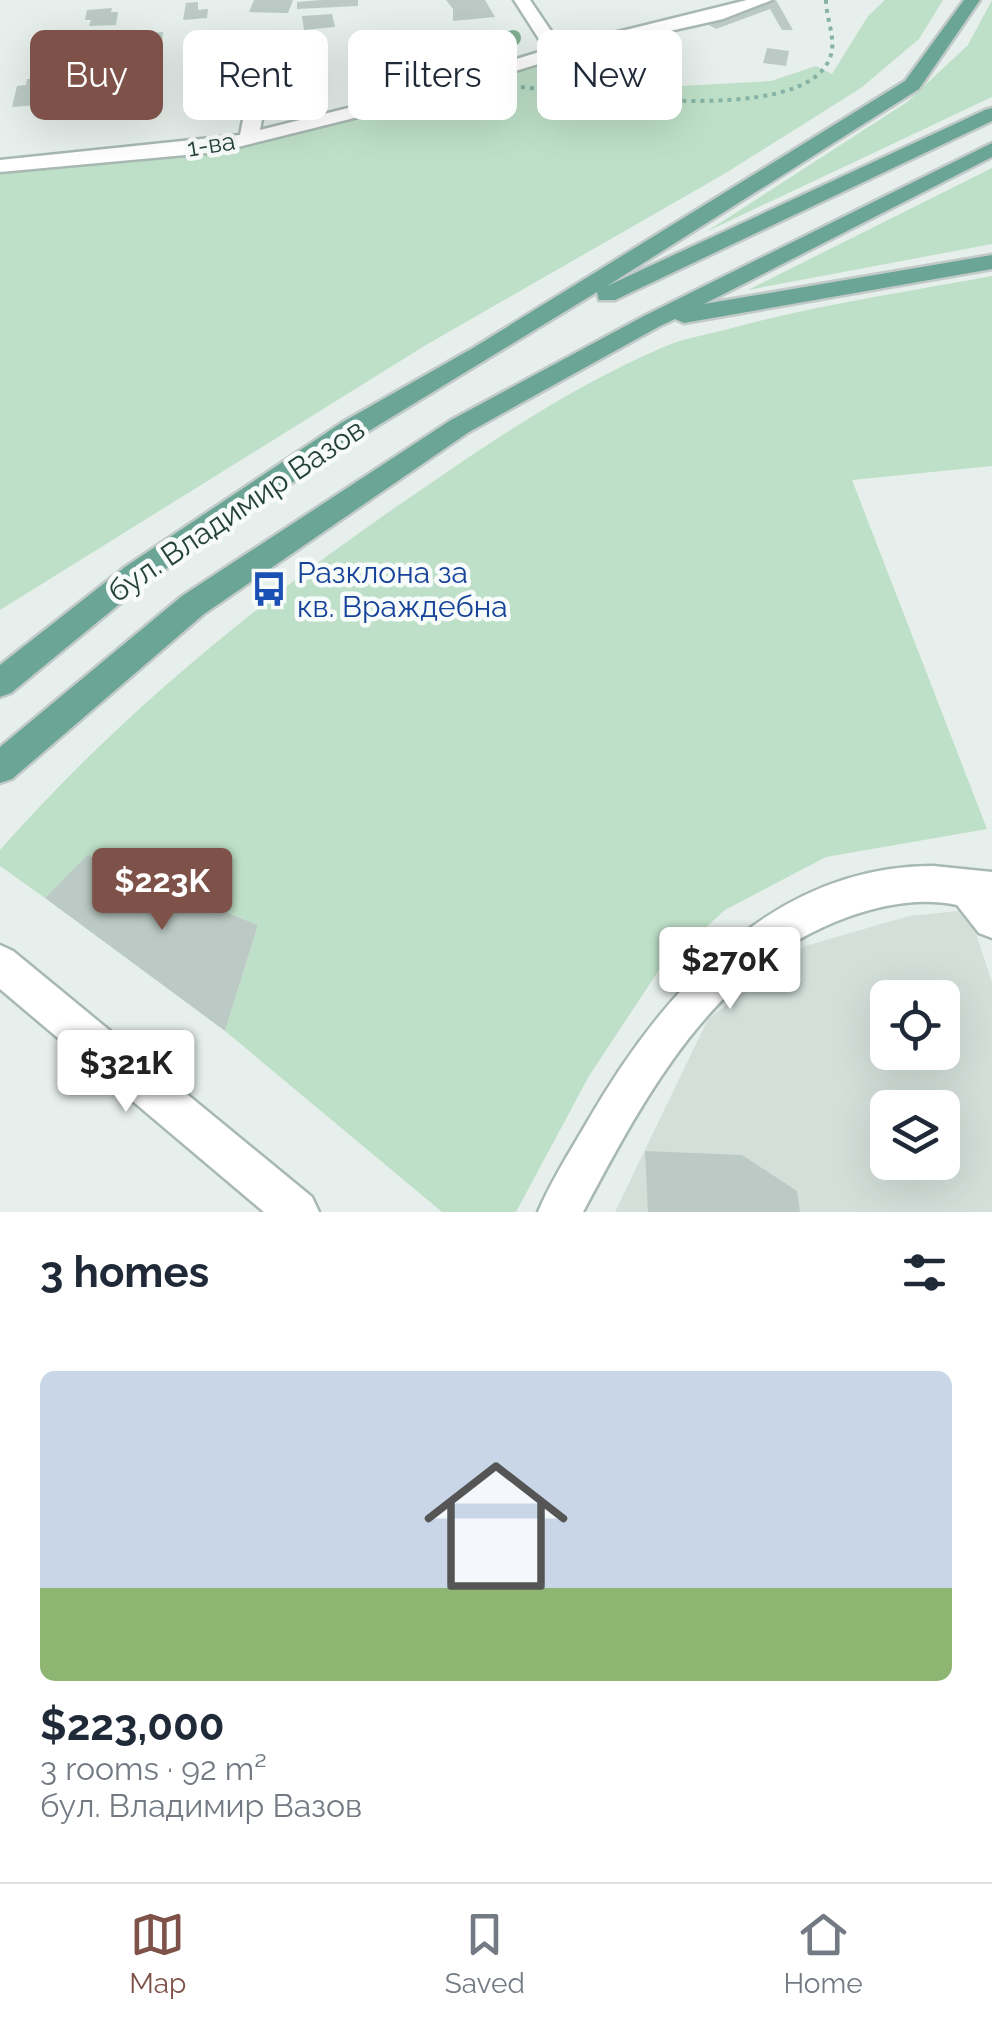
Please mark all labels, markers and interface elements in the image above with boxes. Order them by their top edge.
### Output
chip: Buy [30,30,163,120]
chip: Rent [183,30,328,120]
chip: Filters [348,30,517,120]
chip: New [537,30,682,120]
street label: 1-ва [185,125,237,163]
street label: бул. Владимир Вазов [101,411,371,609]
place label: Разклона за кв. Враждебна [297,555,508,624]
bus stop icon: Разклона за кв. Враждебна [250,570,288,608]
pin: $223K [92,848,232,933]
text: $223K [114,862,210,899]
pin: $270K [660,927,800,1012]
text: $270K [681,941,779,978]
map controls [870,980,960,1180]
button: locate [870,980,960,1070]
pin: $321K [56,1030,196,1115]
text: $321K [79,1044,173,1081]
button: layers [870,1090,960,1180]
icon: filters [897,1245,952,1300]
text: 3 homes [40,1248,209,1297]
icon: home [406,1436,586,1616]
text: $223,000 [40,1701,225,1750]
text: 3 rooms · 92 m² [40,1750,267,1787]
text: бул. Владимир Вазов [40,1787,362,1824]
tab: Map [129,1907,186,2000]
tab: Saved [445,1907,525,2000]
tab: Home [783,1907,863,2000]

